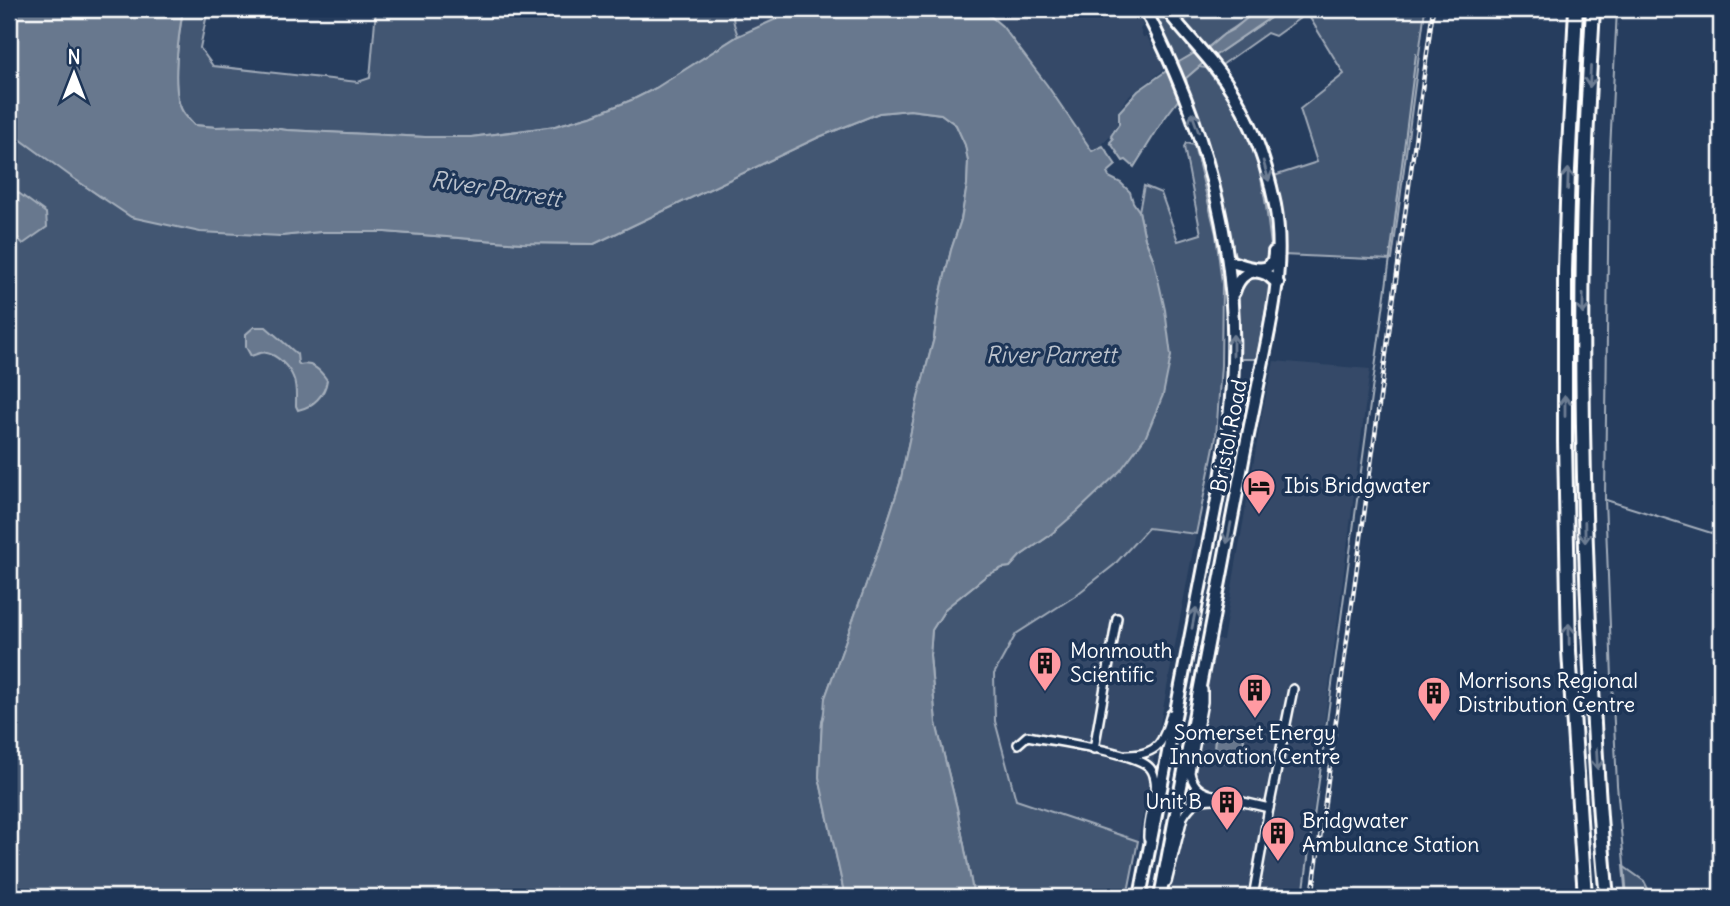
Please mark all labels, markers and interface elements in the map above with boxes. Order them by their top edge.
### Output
north arrow [38,38,108,108]
text: N [67,45,81,69]
one-way arrow [1583,65,1596,88]
one-way arrow [1187,112,1200,134]
one-way arrow [1261,160,1274,182]
water label: River Parrett [429,164,566,214]
one-way arrow [1561,167,1574,190]
one-way arrow [1576,293,1590,316]
one-way arrow [1226,334,1240,357]
water label: River Parrett [986,340,1120,369]
street label: Bristol Road [1204,377,1253,495]
one-way arrow [1558,395,1572,418]
hotel icon: Ibis Bridgwater [1240,467,1278,516]
place label: Ibis Bridgwater [1284,472,1431,499]
one-way arrow [1579,520,1592,543]
one-way arrow [1222,521,1236,544]
one-way arrow [1187,607,1201,630]
one-way arrow [1562,622,1576,645]
place label: Monmouth Scientific [1070,637,1173,688]
building icon: Monmouth Scientific [1026,644,1064,693]
place label: Morrisons Regional Distribution Centre [1458,667,1638,718]
building icon: Somerset Energy Innovation Centre [1236,671,1274,720]
building icon: Morrisons Regional Distribution Centre [1415,674,1453,723]
place label: Somerset Energy Innovation Centre [1170,719,1340,770]
one-way arrow [1590,747,1603,770]
building icon: Unit B [1208,783,1246,832]
place label: Unit B [1145,788,1202,815]
place label: Bridgwater Ambulance Station [1302,807,1479,858]
building icon: Bridgwater Ambulance Station [1259,814,1297,863]

